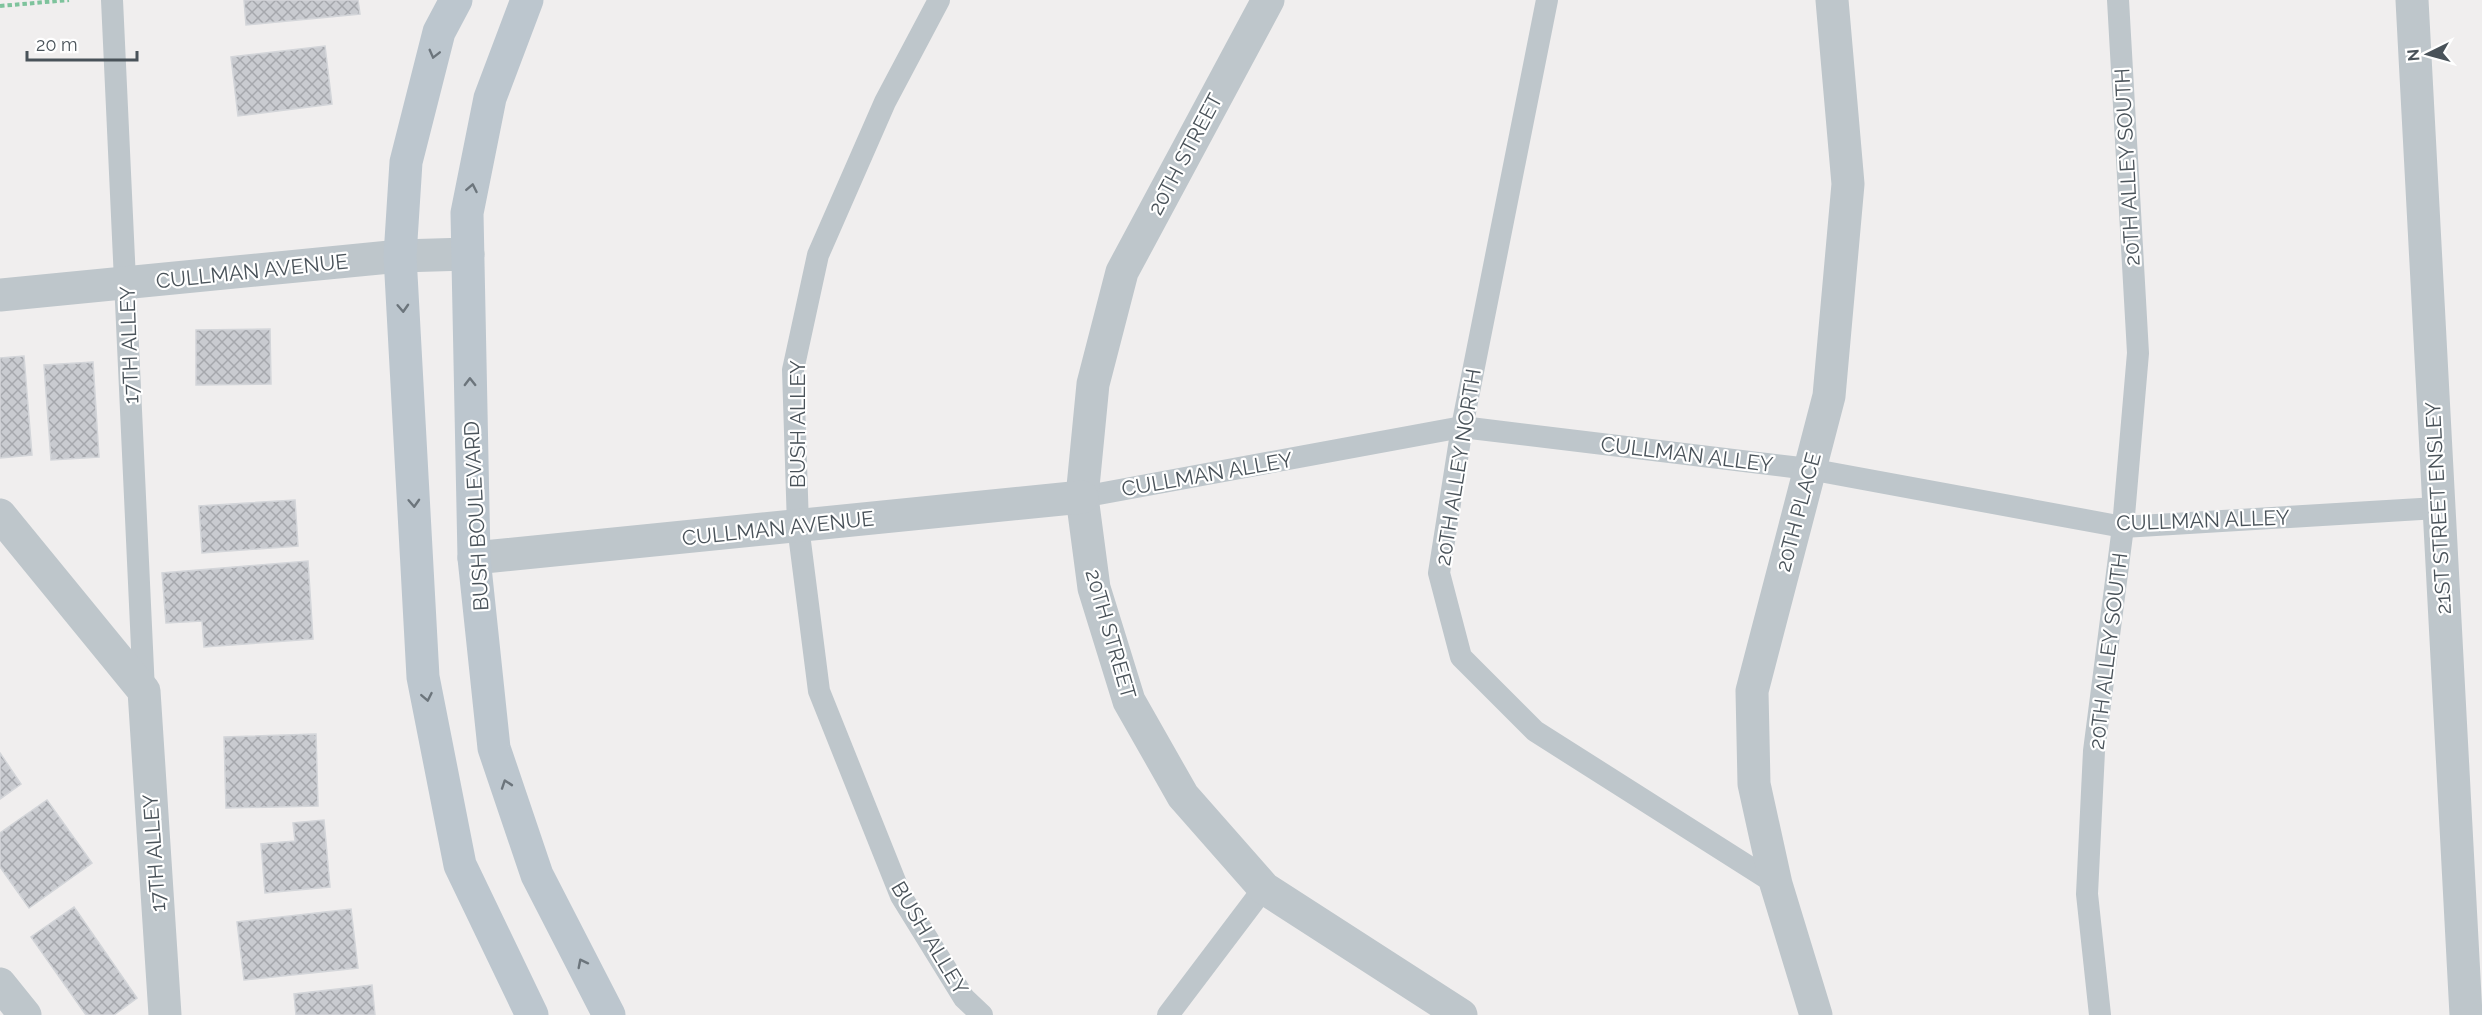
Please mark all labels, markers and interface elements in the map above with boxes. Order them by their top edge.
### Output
scale bar [27,24,136,62]
north arrow [2398,24,2458,84]
text: 20 m [36,34,78,55]
text: N [2404,48,2424,62]
one-way arrow [428,49,441,59]
street label: 20TH ALLEY SOUTH [2109,68,2145,266]
street label: 20TH STREET [1143,89,1228,219]
one-way arrow [465,183,478,193]
street label: CULLMAN AVENUE [155,248,349,294]
street label: 17TH ALLEY [114,285,144,404]
one-way arrow [397,304,410,313]
street label: BUSH ALLEY [785,360,810,488]
street label: 20TH ALLEY NORTH [1430,367,1486,567]
one-way arrow [464,378,477,387]
street label: 21ST STREET ENSLEY [2420,401,2456,615]
street label: BUSH BOULEVARD [459,420,493,612]
street label: CULLMAN ALLEY [1599,431,1775,477]
street label: CULLMAN ALLEY [1119,447,1295,501]
street label: 20TH PLACE [1770,450,1826,574]
one-way arrow [407,499,420,508]
street label: CULLMAN ALLEY [2116,504,2290,536]
street label: CULLMAN AVENUE [681,505,875,551]
street label: 20TH ALLEY SOUTH [2084,551,2132,751]
street label: 20TH STREET [1081,566,1142,702]
one-way arrow [420,692,433,702]
one-way arrow [500,779,513,790]
street label: 17TH ALLEY [137,793,171,913]
street label: BUSH ALLEY [886,877,974,1000]
one-way arrow [578,959,589,969]

